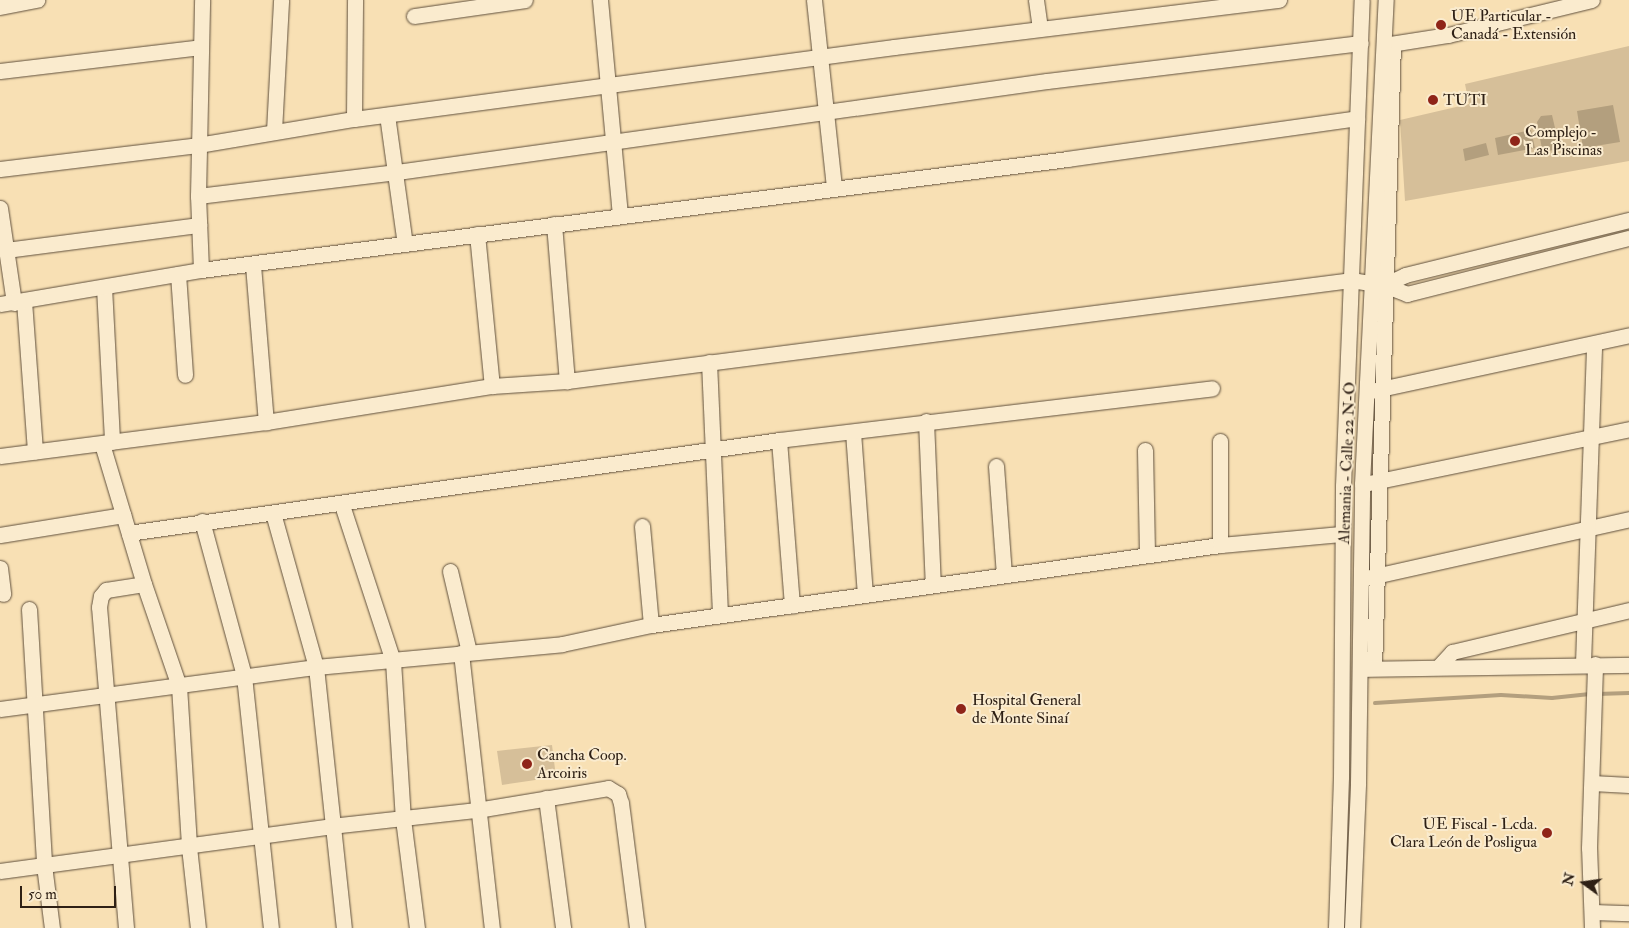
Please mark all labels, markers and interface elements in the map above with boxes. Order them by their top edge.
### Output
place label: UE Particular - Canadá - Extensión [1451,6,1576,44]
marker: UE Particular - Canadá - Extensión [1435,19,1447,31]
place label: TUTI [1443,90,1487,110]
marker: TUTI [1427,94,1439,106]
place label: Complejo - Las Piscinas [1525,122,1602,160]
marker: Complejo - Las Piscinas [1509,135,1521,147]
street label: Alemania - Calle 22 N-O [1335,381,1359,545]
place label: Hospital General de Monte Sinaí [972,690,1081,728]
marker: Hospital General de Monte Sinaí [954,702,968,716]
place label: Cancha Coop. Arcoiris [537,745,627,783]
marker: Cancha Coop. Arcoiris [521,758,533,770]
place label: UE Fiscal - Lcda. Clara León de Posligua [1390,814,1537,852]
marker: UE Fiscal - Lcda. Clara León de Posligua [1541,827,1553,839]
north arrow [1559,858,1609,908]
text: N [1559,871,1579,887]
scale bar [22,876,119,908]
text: 50 m [28,885,57,904]

